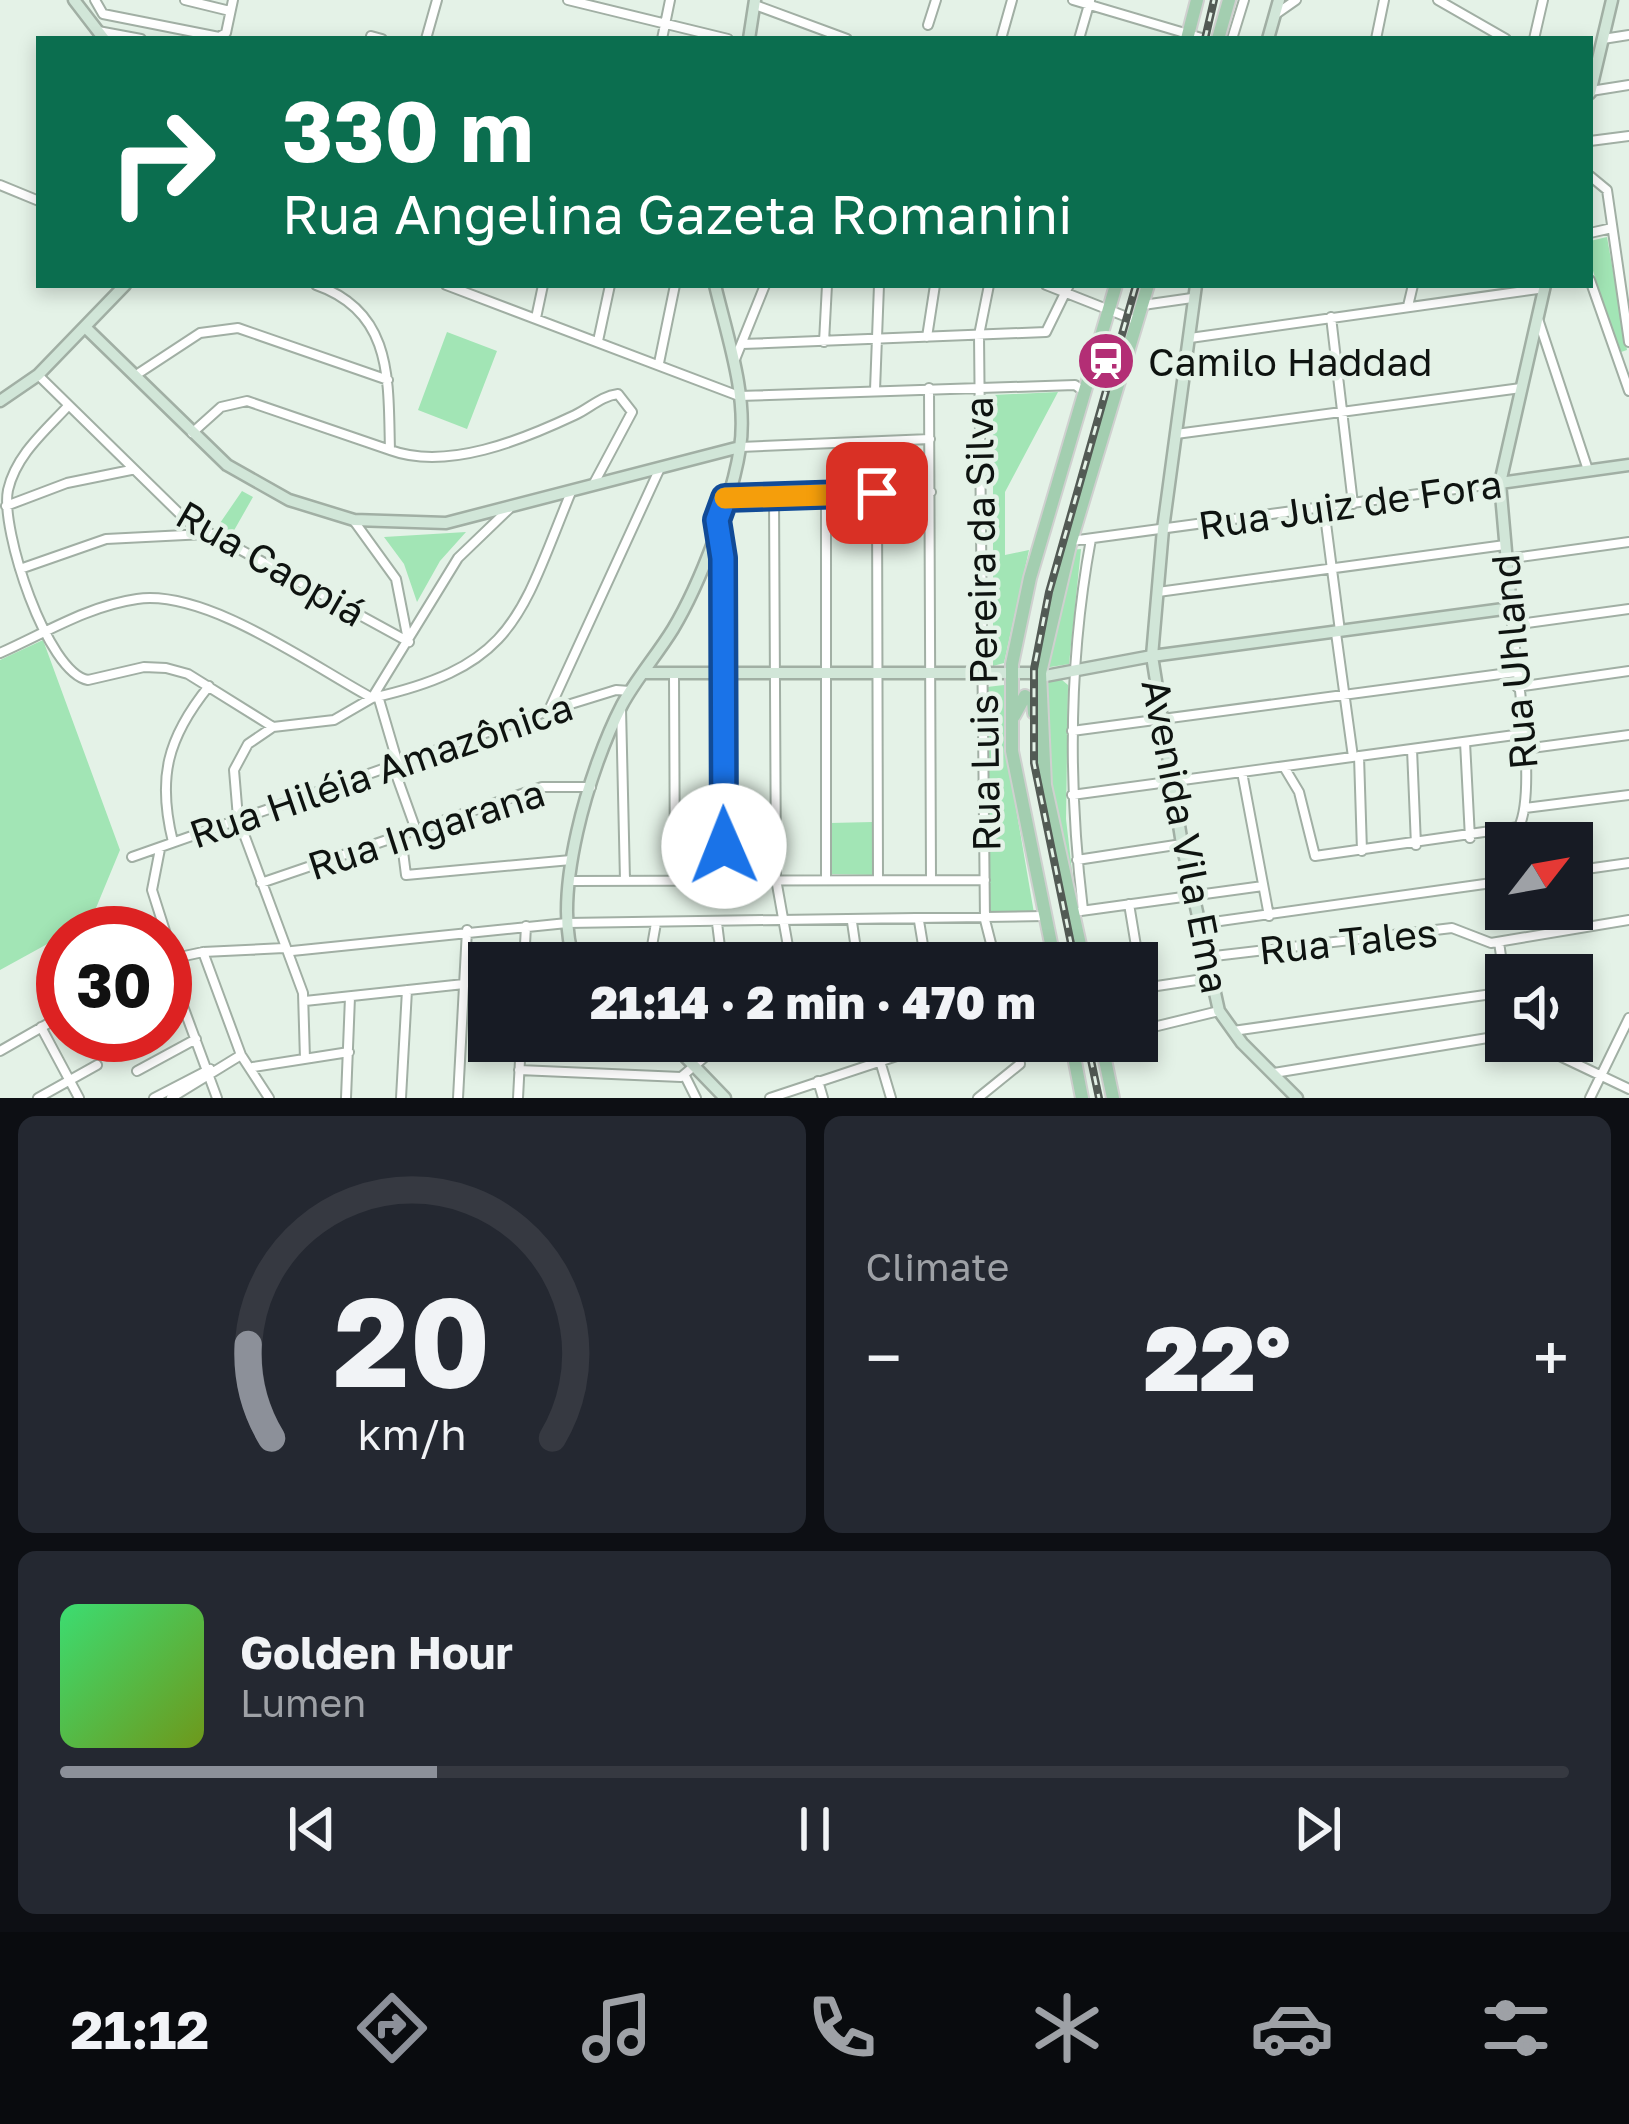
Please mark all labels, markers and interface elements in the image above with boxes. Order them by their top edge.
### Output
text: 330 m [282,80,534,180]
icon: right [84,84,240,240]
text: Rua Angelina Gazeta Romanini [282,181,1073,246]
station icon: Camilo Haddad [1075,330,1137,392]
place label: Camilo Haddad [1148,338,1432,385]
street label: Rua Luis Pereira da Silva [955,396,1009,852]
pin [826,442,928,544]
street label: Rua Juiz de Fora [1195,459,1505,549]
icon: arrive [844,460,910,526]
street label: Rua Caopiá [169,490,373,636]
street label: Rua Uhland [1481,552,1547,772]
street label: Avenida Vila Ema [1133,675,1239,997]
street label: Rua Hiléia Amazônica [183,682,579,858]
street label: Rua Ingarana [302,769,550,889]
position arrow [661,783,787,909]
north arrow [1485,822,1593,930]
map controls [1485,822,1593,1062]
speed limit sign: 30 [36,906,192,1062]
street label: Rua Tales [1256,908,1440,974]
button: sound [1485,954,1593,1062]
text: 21:14 · 2 min · 470 m [590,975,1036,1029]
text: Climate [866,1243,1009,1290]
text: 20 [333,1265,490,1414]
text: 22° [1144,1303,1291,1411]
text: − [866,1317,902,1397]
text: + [1533,1317,1569,1397]
text: km/h [357,1407,466,1458]
text: Golden Hour [240,1625,513,1679]
text: Lumen [240,1679,366,1726]
icon: previous [279,1796,345,1862]
icon: pause [782,1796,848,1862]
icon: next [1285,1796,1351,1862]
icon: directions [350,1986,434,2070]
icon: music [575,1986,659,2070]
icon: phone [800,1986,884,2070]
icon: climate [1025,1986,1109,2070]
icon: car [1250,1986,1334,2070]
icon: filters [1474,1986,1558,2070]
text: 21:12 [70,1996,209,2061]

